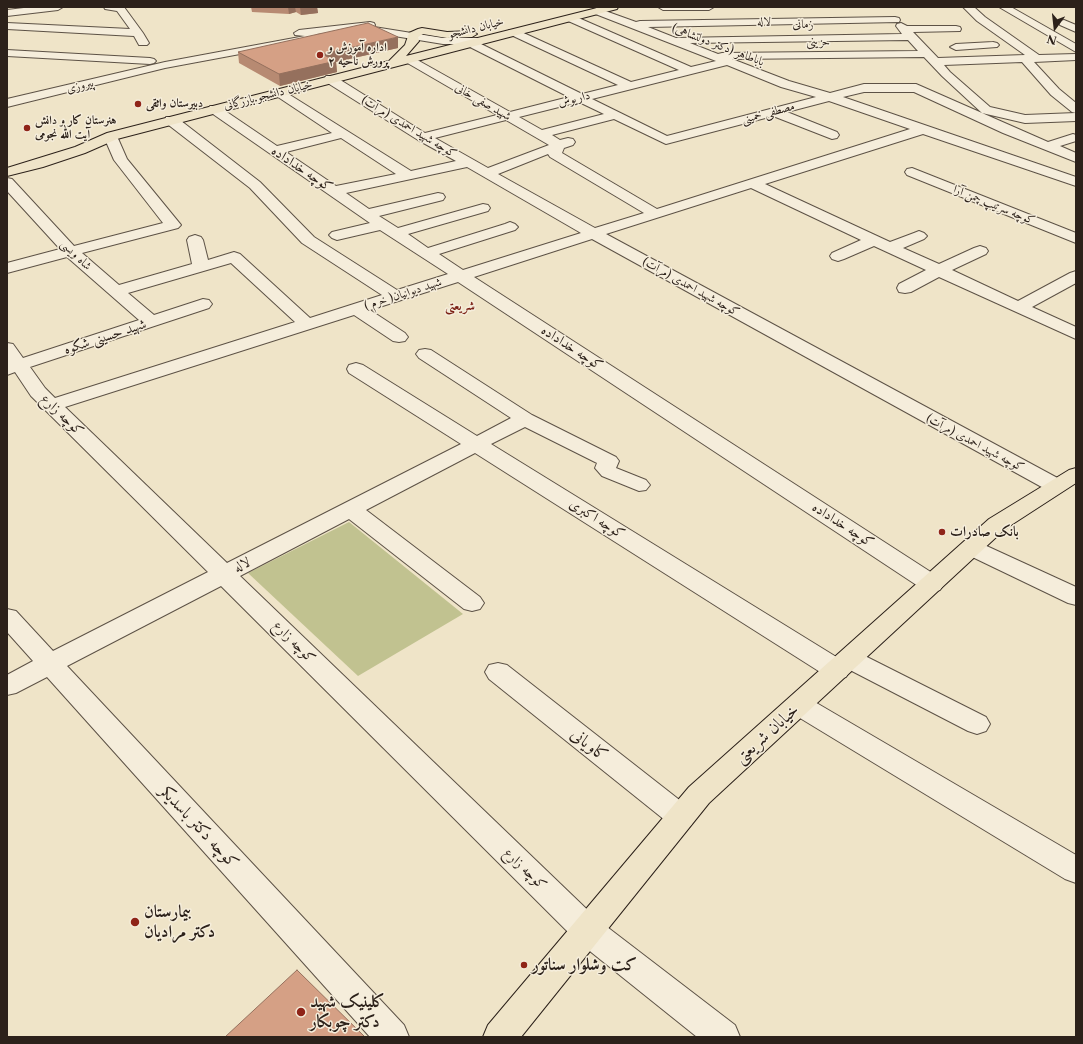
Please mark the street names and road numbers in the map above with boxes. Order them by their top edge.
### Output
street label: خیابان دانشجو [447,14,505,42]
street label: لاله [757,15,771,29]
street label: زمانی [792,18,814,32]
street label: باباطاهر (دکتر دولتشاهی) [670,21,766,69]
street label: حزینی [806,35,830,49]
street label: پیروزی [65,76,95,96]
street label: خیابان دانشجو.بازرگانی [222,77,314,113]
street label: شهید صفی خانی [452,80,514,124]
street label: داریوش [556,88,592,110]
street label: کوچه شهید احمدی (مرآت) [359,93,459,161]
street label: مصطفی خمینی [740,99,796,127]
street label: کوچه خداداده [268,142,336,196]
street label: کوچه سرتیپ چمن آرا [951,182,1037,228]
street label: شاه ویسی [57,237,95,273]
street label: کوچه شهید احمدی (مرآت) [640,254,742,320]
street label: شهید دیوانیان( خرم ) [363,275,443,313]
street label: شهید حسینی شکوه [62,316,148,358]
street label: کوچه خداداده [538,322,606,374]
street label: کوچه زارع [37,390,87,440]
street label: کوچه شهید احمدی (مرآت) [924,411,1026,475]
street label: کوچه اکبری [566,495,628,543]
street label: کوچه خداداده [809,499,877,551]
street label: لاله [231,554,253,576]
street label: کوچه زارع [269,617,319,667]
street label: خیابان شریعتی [731,700,803,768]
street label: کاویانی [566,724,612,766]
street label: کوچه دکتر باسدیکر [155,781,243,873]
street label: کوچه زارع [500,844,550,894]

